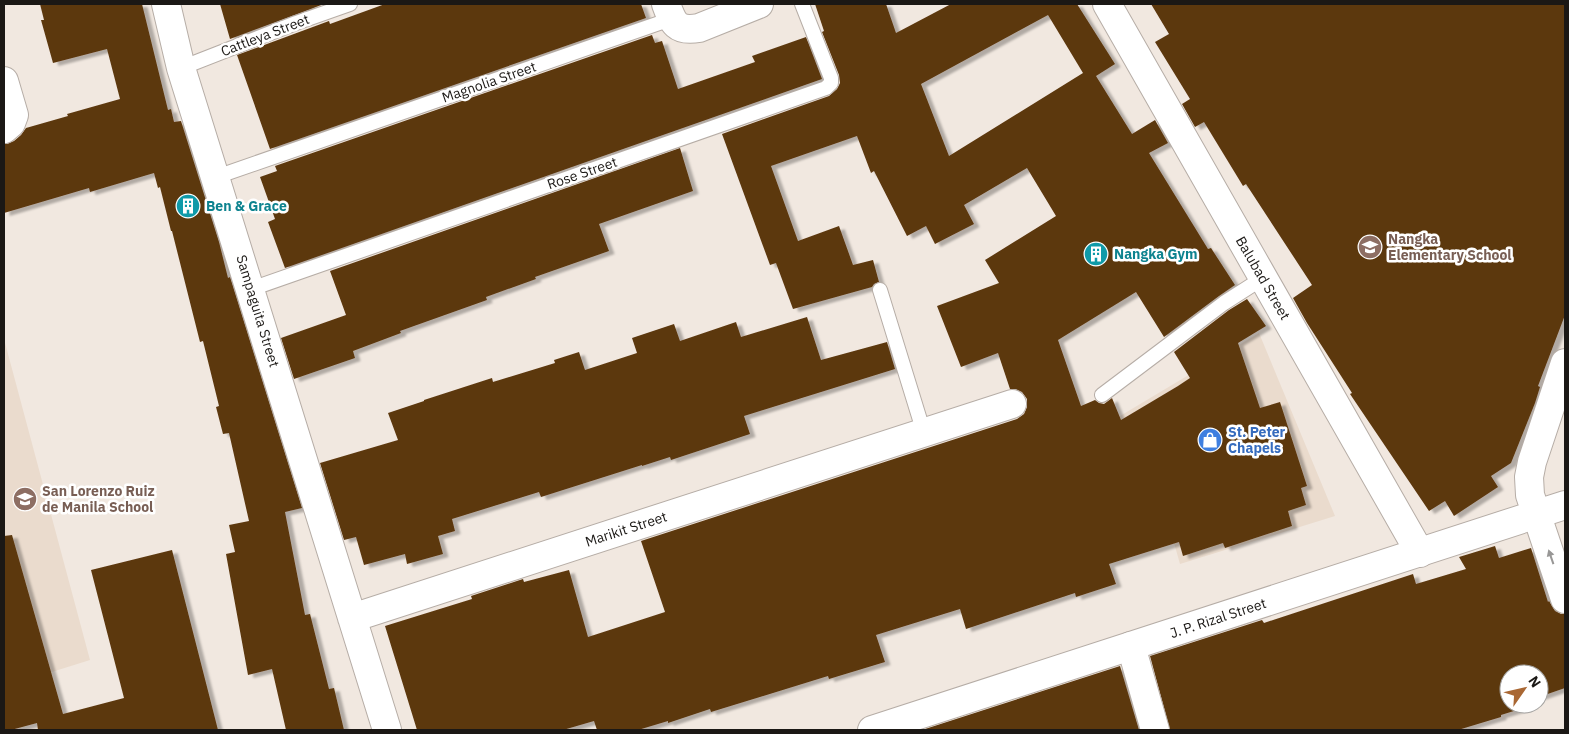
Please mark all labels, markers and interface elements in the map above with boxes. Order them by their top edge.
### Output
street label: Cattleya Street [218,10,312,60]
street label: Magnolia Street [439,57,539,107]
street label: Rose Street [545,153,619,193]
building icon: Ben & Grace [175,193,201,219]
place label: Ben & Grace [206,197,287,215]
place label: Nangka Elementary School [1388,230,1512,264]
street label: Balubad Street [1232,233,1294,323]
school or university icon: Nangka Elementary School [1357,234,1383,260]
building icon: Nangka Gym [1083,241,1109,267]
place label: Nangka Gym [1114,245,1198,263]
street label: Sampaguita Street [232,253,284,369]
place label: St. Peter Chapels [1228,423,1286,457]
shop icon: St. Peter Chapels [1197,427,1223,453]
place label: San Lorenzo Ruiz de Manila School [42,482,155,516]
school or university icon: San Lorenzo Ruiz de Manila School [12,486,38,512]
street label: Marikit Street [583,507,669,551]
one-way arrow [1546,549,1554,564]
street label: J. P. Rizal Street [1168,594,1268,642]
north arrow [1499,664,1549,714]
text: N [1524,672,1545,691]

